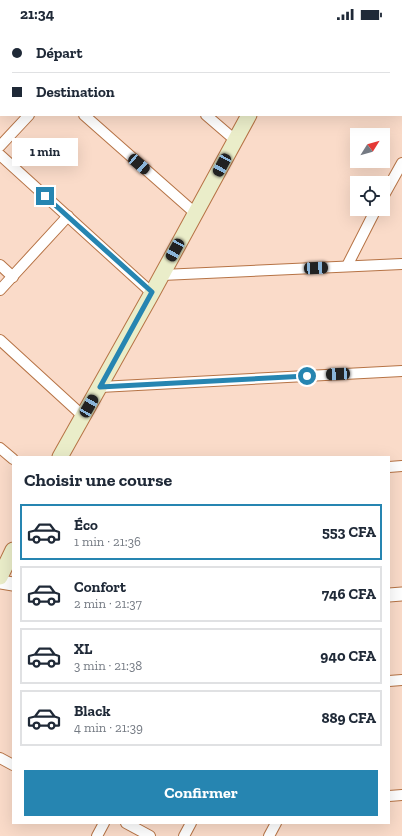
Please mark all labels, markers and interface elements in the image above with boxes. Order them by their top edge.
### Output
text: 21:34 [20,5,54,23]
text: Départ [36,44,82,62]
text: Destination [36,83,115,101]
north arrow [350,128,390,168]
map controls [350,128,390,216]
callout: 1 min [12,138,78,166]
text: 1 min [30,144,60,159]
car [126,152,152,176]
car [211,152,233,178]
button: locate [350,176,390,216]
route end [36,187,54,205]
car [164,237,186,263]
car [304,261,328,275]
route start [298,367,316,385]
car [326,367,350,381]
car [78,393,100,419]
text: Choisir une course [24,469,172,491]
icon: car [26,514,62,550]
text: Éco [74,516,98,534]
text: 553 CFA [322,523,376,541]
text: 1 min · 21:36 [74,534,141,549]
icon: car [26,576,62,612]
text: Confort [74,578,126,596]
text: 746 CFA [322,585,376,603]
text: 2 min · 21:37 [74,596,142,611]
icon: car [26,638,62,674]
text: XL [74,640,92,658]
text: 940 CFA [320,647,376,665]
text: 3 min · 21:38 [74,658,142,673]
icon: car [26,700,62,736]
text: Black [74,702,111,720]
text: 889 CFA [321,709,376,727]
text: 4 min · 21:39 [74,720,143,735]
button: Confirmer [24,770,378,816]

